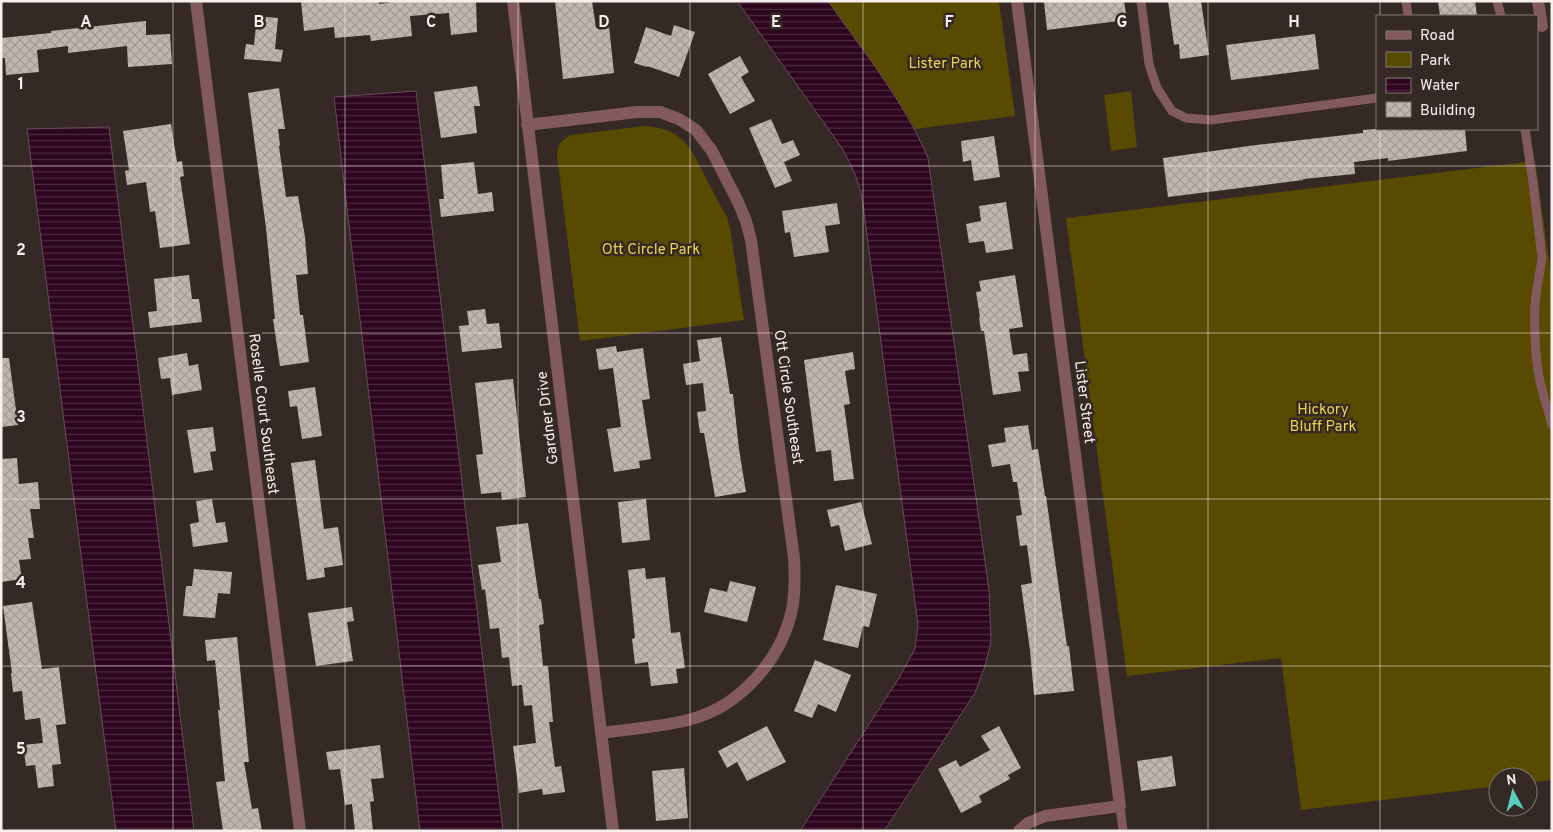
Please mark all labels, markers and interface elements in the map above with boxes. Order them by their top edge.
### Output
text: A [80,13,92,33]
text: B [253,13,265,33]
text: C [426,13,436,33]
text: D [598,13,610,33]
text: E [771,13,781,33]
text: F [944,13,954,33]
text: G [1117,13,1127,33]
text: H [1288,13,1300,33]
legend [1376,15,1538,130]
text: Road [1420,27,1455,46]
text: Park [1420,52,1451,71]
park label: Lister Park [908,55,982,74]
text: 1 [18,75,24,95]
text: Water [1420,77,1460,96]
text: Building [1420,102,1475,121]
text: 2 [16,241,26,261]
park label: Ott Circle Park [602,241,700,260]
street label: Ott Circle Southeast [769,329,806,466]
street label: Roselle Court Southeast [243,333,282,496]
street label: Lister Street [1069,360,1098,445]
street label: Gardner Drive [533,370,564,466]
park label: Hickory Bluff Park [1290,401,1356,437]
text: 3 [16,408,26,428]
text: 4 [16,574,26,594]
text: 5 [16,740,26,760]
north arrow [1488,767,1538,817]
text: N [1506,772,1518,790]

